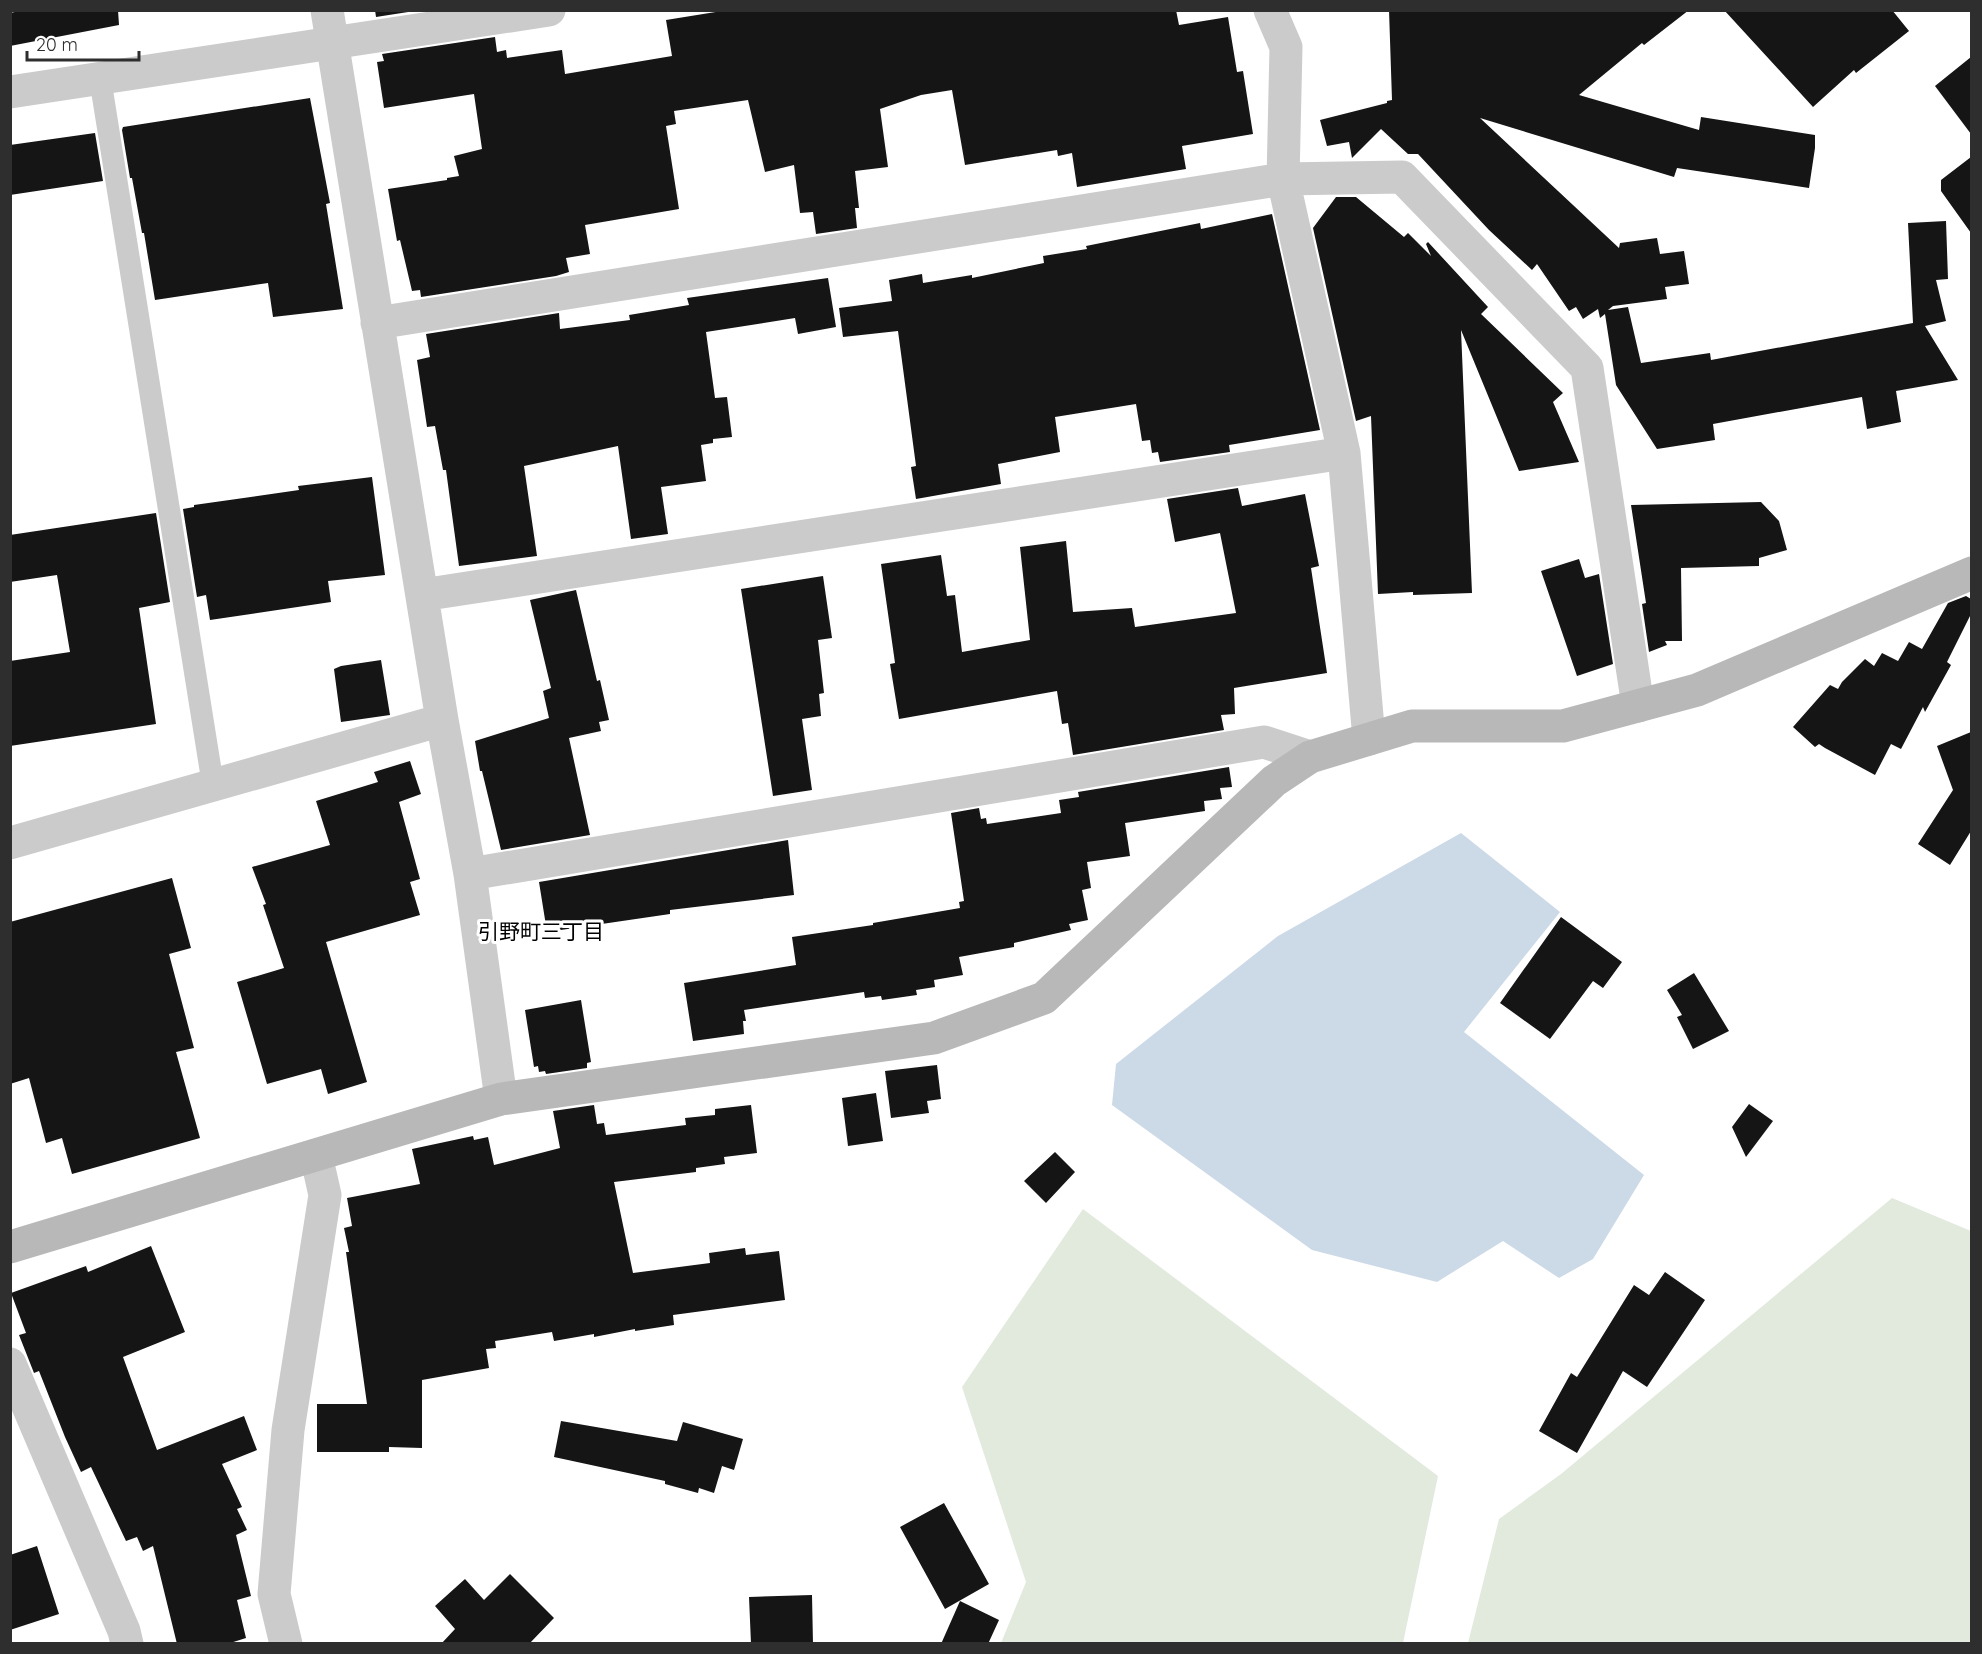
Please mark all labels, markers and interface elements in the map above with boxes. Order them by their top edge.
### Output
scale bar [27,24,140,62]
text: 20 m [36,33,78,56]
district label: 引野町三丁目 [478,918,604,944]

